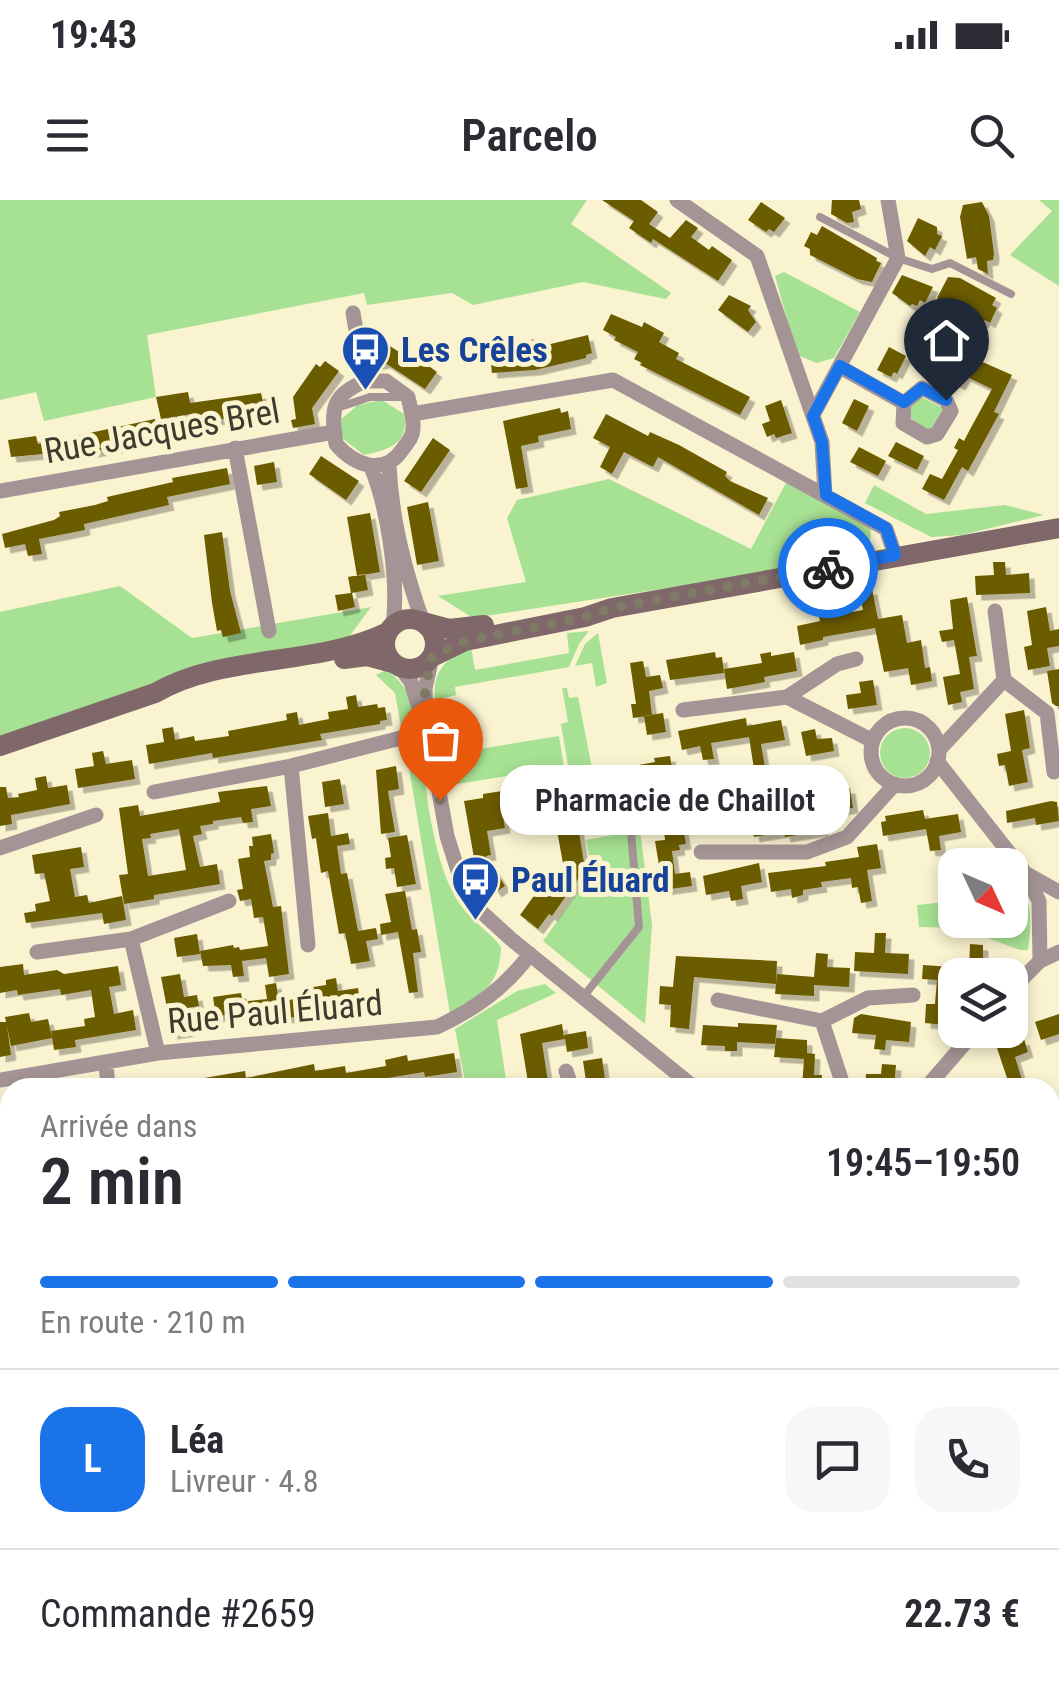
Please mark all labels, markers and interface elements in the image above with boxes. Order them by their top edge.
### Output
text: 19:43 [50,13,137,57]
icon: menu [40,108,95,163]
icon: search [964,108,1019,163]
text: Parcelo [461,109,598,162]
pin [904,298,989,401]
icon: home [919,313,974,368]
bus stop icon: Les Crêles [340,324,392,392]
place label: Les Crêles [401,330,548,371]
street label: Rue Jacques Brel [41,391,283,472]
courier [778,518,878,618]
icon: bike [801,541,856,596]
pin [398,698,483,801]
icon: bag [413,713,468,768]
callout: Pharmacie de Chaillot [500,765,850,835]
text: Pharmacie de Chaillot [535,781,815,819]
north arrow [938,848,1028,938]
map controls [938,848,1028,1048]
bus stop icon: Paul Éluard [450,854,502,922]
place label: Paul Éluard [511,860,670,901]
button: layers [938,958,1028,1048]
street label: Rue Paul Éluard [166,983,384,1042]
text: Arrivée dans [40,1107,197,1145]
text: 19:45–19:50 [826,1141,1020,1185]
text: 2 min [40,1144,184,1220]
text: En route · 210 m [40,1303,246,1341]
button: chat [785,1407,890,1512]
button: phone [915,1407,1020,1512]
text: Léa [170,1418,224,1462]
text: L [83,1437,102,1481]
text: Livreur · 4.8 [170,1462,318,1500]
text: Commande #2659 [40,1592,316,1636]
text: 22.73 € [904,1592,1020,1636]

